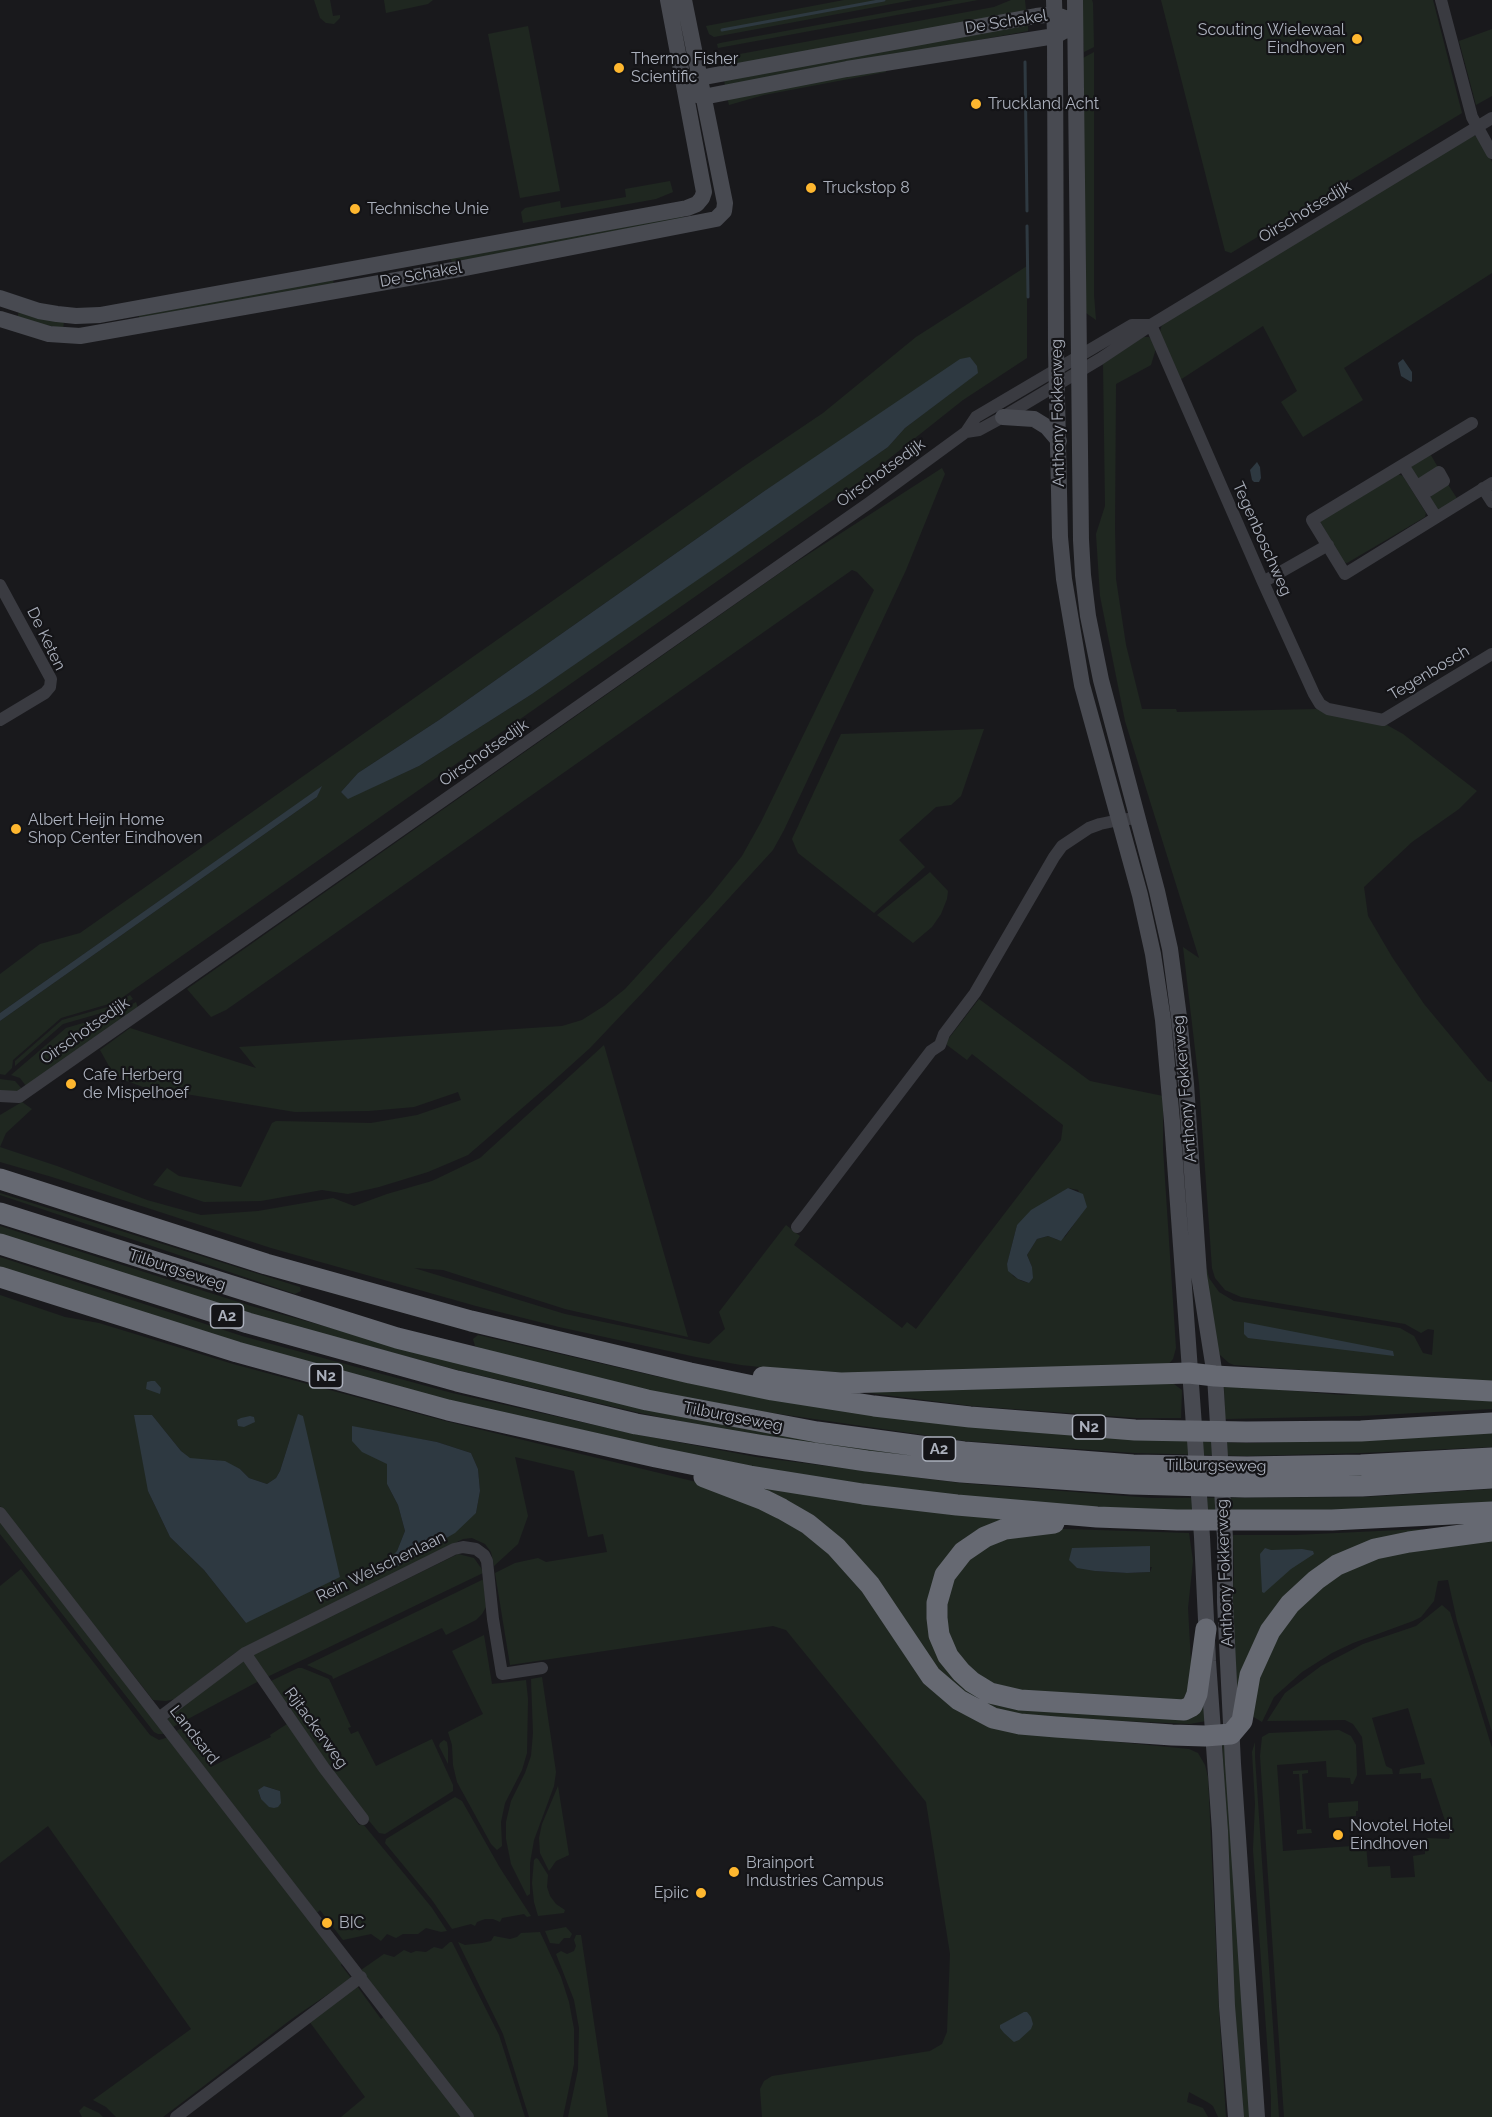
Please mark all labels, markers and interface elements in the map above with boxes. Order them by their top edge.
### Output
street label: De Schakel [963,6,1049,38]
place label: Scouting Wielewaal Eindhoven [1198,20,1345,58]
marker: Scouting Wielewaal Eindhoven [1350,32,1364,46]
place label: Thermo Fisher Scientific [631,49,738,87]
marker: Thermo Fisher Scientific [612,61,626,75]
place label: Truckland Acht [988,94,1099,114]
marker: Truckland Acht [969,97,983,111]
street label: Oirschotsedijk [1255,177,1355,247]
place label: Truckstop 8 [823,178,910,198]
marker: Truckstop 8 [804,181,818,195]
place label: Technische Unie [367,199,489,219]
marker: Technische Unie [348,202,362,216]
street label: De Schakel [378,258,464,292]
street label: Anthony Fokkerweg [1047,339,1069,487]
street label: Oirschotsedijk [833,435,929,511]
street label: Tegenboschweg [1228,479,1296,599]
street label: De Keten [22,604,70,674]
street label: Tegenbosch [1385,641,1473,705]
street label: Oirschotsedijk [436,715,532,791]
place label: Albert Heijn Home Shop Center Eindhoven [28,810,202,848]
marker: Albert Heijn Home Shop Center Eindhoven [9,822,23,836]
street label: Oirschotsedijk [37,993,133,1069]
street label: Anthony Fokkerweg [1169,1014,1201,1164]
place label: Cafe Herberg de Mispelhoef [83,1065,189,1103]
marker: Cafe Herberg de Mispelhoef [64,1077,78,1091]
street label: Tilburgseweg [126,1245,228,1295]
road number: A2 [210,1304,244,1328]
road number: N2 [310,1364,342,1388]
street label: Tilburgseweg [682,1398,784,1436]
road number: N2 [1072,1415,1106,1439]
road number: A2 [922,1437,956,1461]
street label: Tilburgseweg [1165,1456,1267,1476]
street label: Anthony Fokkerweg [1213,1499,1237,1647]
street label: Rein Welschenlaan [313,1527,449,1607]
street label: Rijtackerweg [280,1684,352,1772]
street label: Landsard [165,1702,223,1768]
place label: Novotel Hotel Eindhoven [1350,1816,1452,1854]
marker: Novotel Hotel Eindhoven [1331,1828,1345,1842]
place label: Brainport Industries Campus [746,1853,884,1891]
marker: Brainport Industries Campus [727,1865,741,1879]
place label: Epiic [654,1883,689,1903]
marker: Epiic [694,1886,708,1900]
place label: BIC [339,1913,365,1933]
marker: BIC [320,1916,334,1930]

